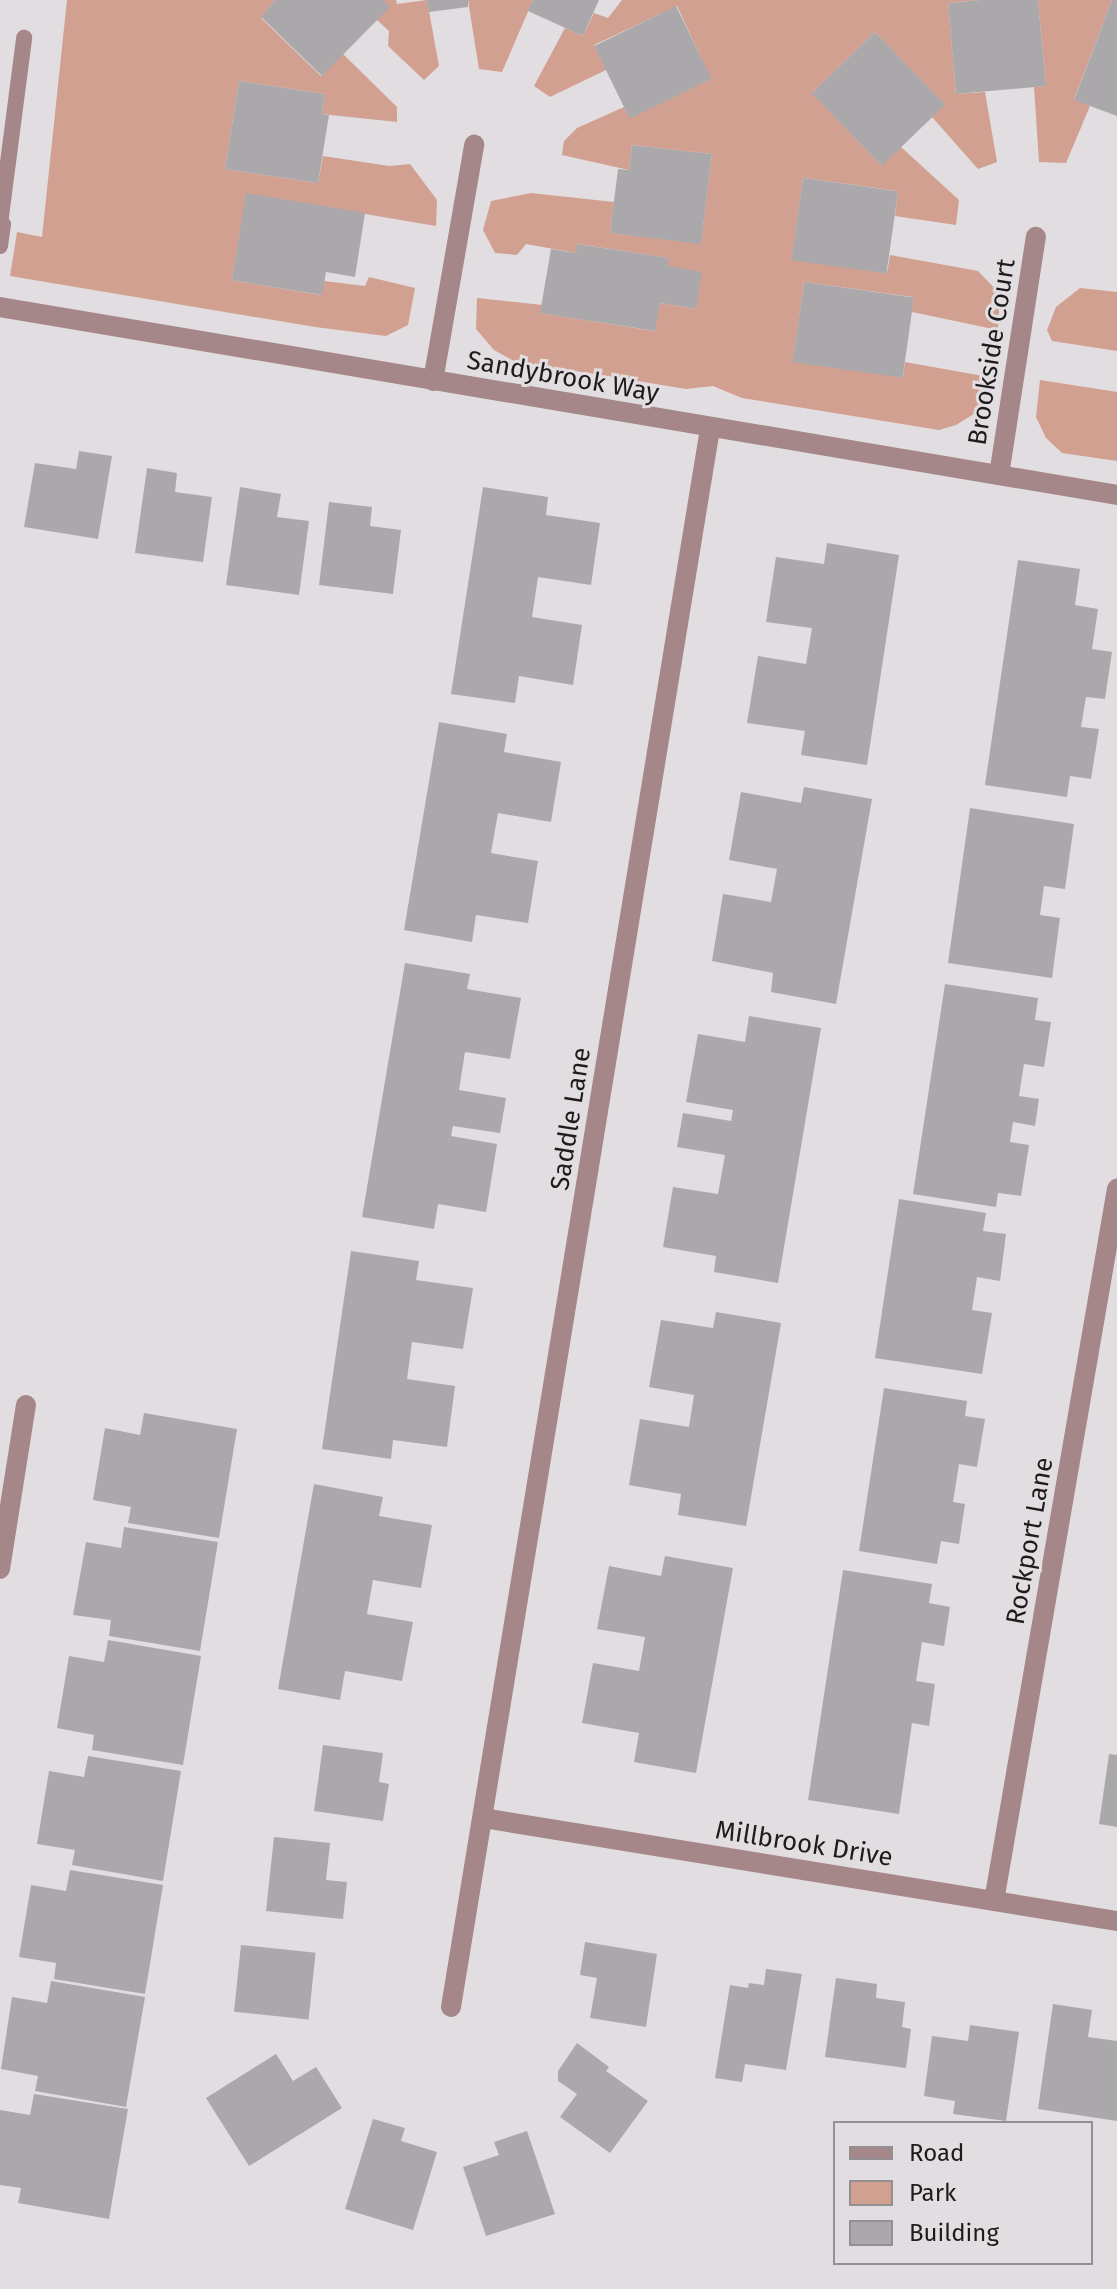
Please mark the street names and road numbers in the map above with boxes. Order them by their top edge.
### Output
street label: Brookside Court [962,256,1022,448]
street label: Sandybrook Way [465,345,661,409]
street label: Saddle Lane [544,1045,598,1193]
street label: Rockport Lane [1000,1455,1060,1627]
street label: Millbrook Drive [713,1815,895,1873]

